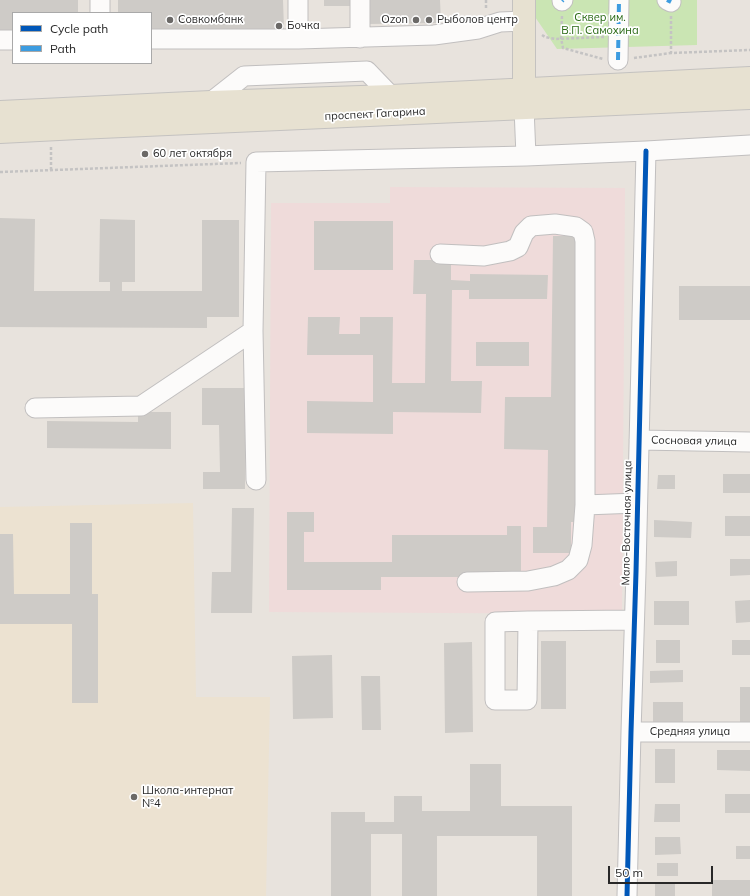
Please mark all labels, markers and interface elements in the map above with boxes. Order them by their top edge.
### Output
park label: Сквер им. В.П. Самохина [561,11,639,37]
legend [12,12,152,64]
place label: Совкомбанк [178,13,243,27]
place label: Ozon [381,13,408,27]
place label: Рыболов центр [437,13,518,27]
marker: Совкомбанк [165,15,175,25]
marker: Ozon [411,15,421,25]
marker: Рыболов центр [424,15,434,25]
place label: Бочка [287,19,320,33]
text: Cycle path [50,21,108,36]
marker: Бочка [274,21,284,31]
text: Path [50,41,76,56]
street label: проспект Гагарина [324,105,426,123]
place label: 60 лет октября [153,147,232,161]
marker: 60 лет октября [140,149,150,159]
street label: Сосновая улица [651,434,737,448]
street label: Мало-Восточная улица [619,460,635,586]
street label: Средняя улица [650,725,730,739]
place label: Школа-интернат №4 [142,784,233,810]
marker: Школа-интернат №4 [129,792,139,802]
scale bar [610,858,715,884]
text: 50 m [615,865,643,880]

